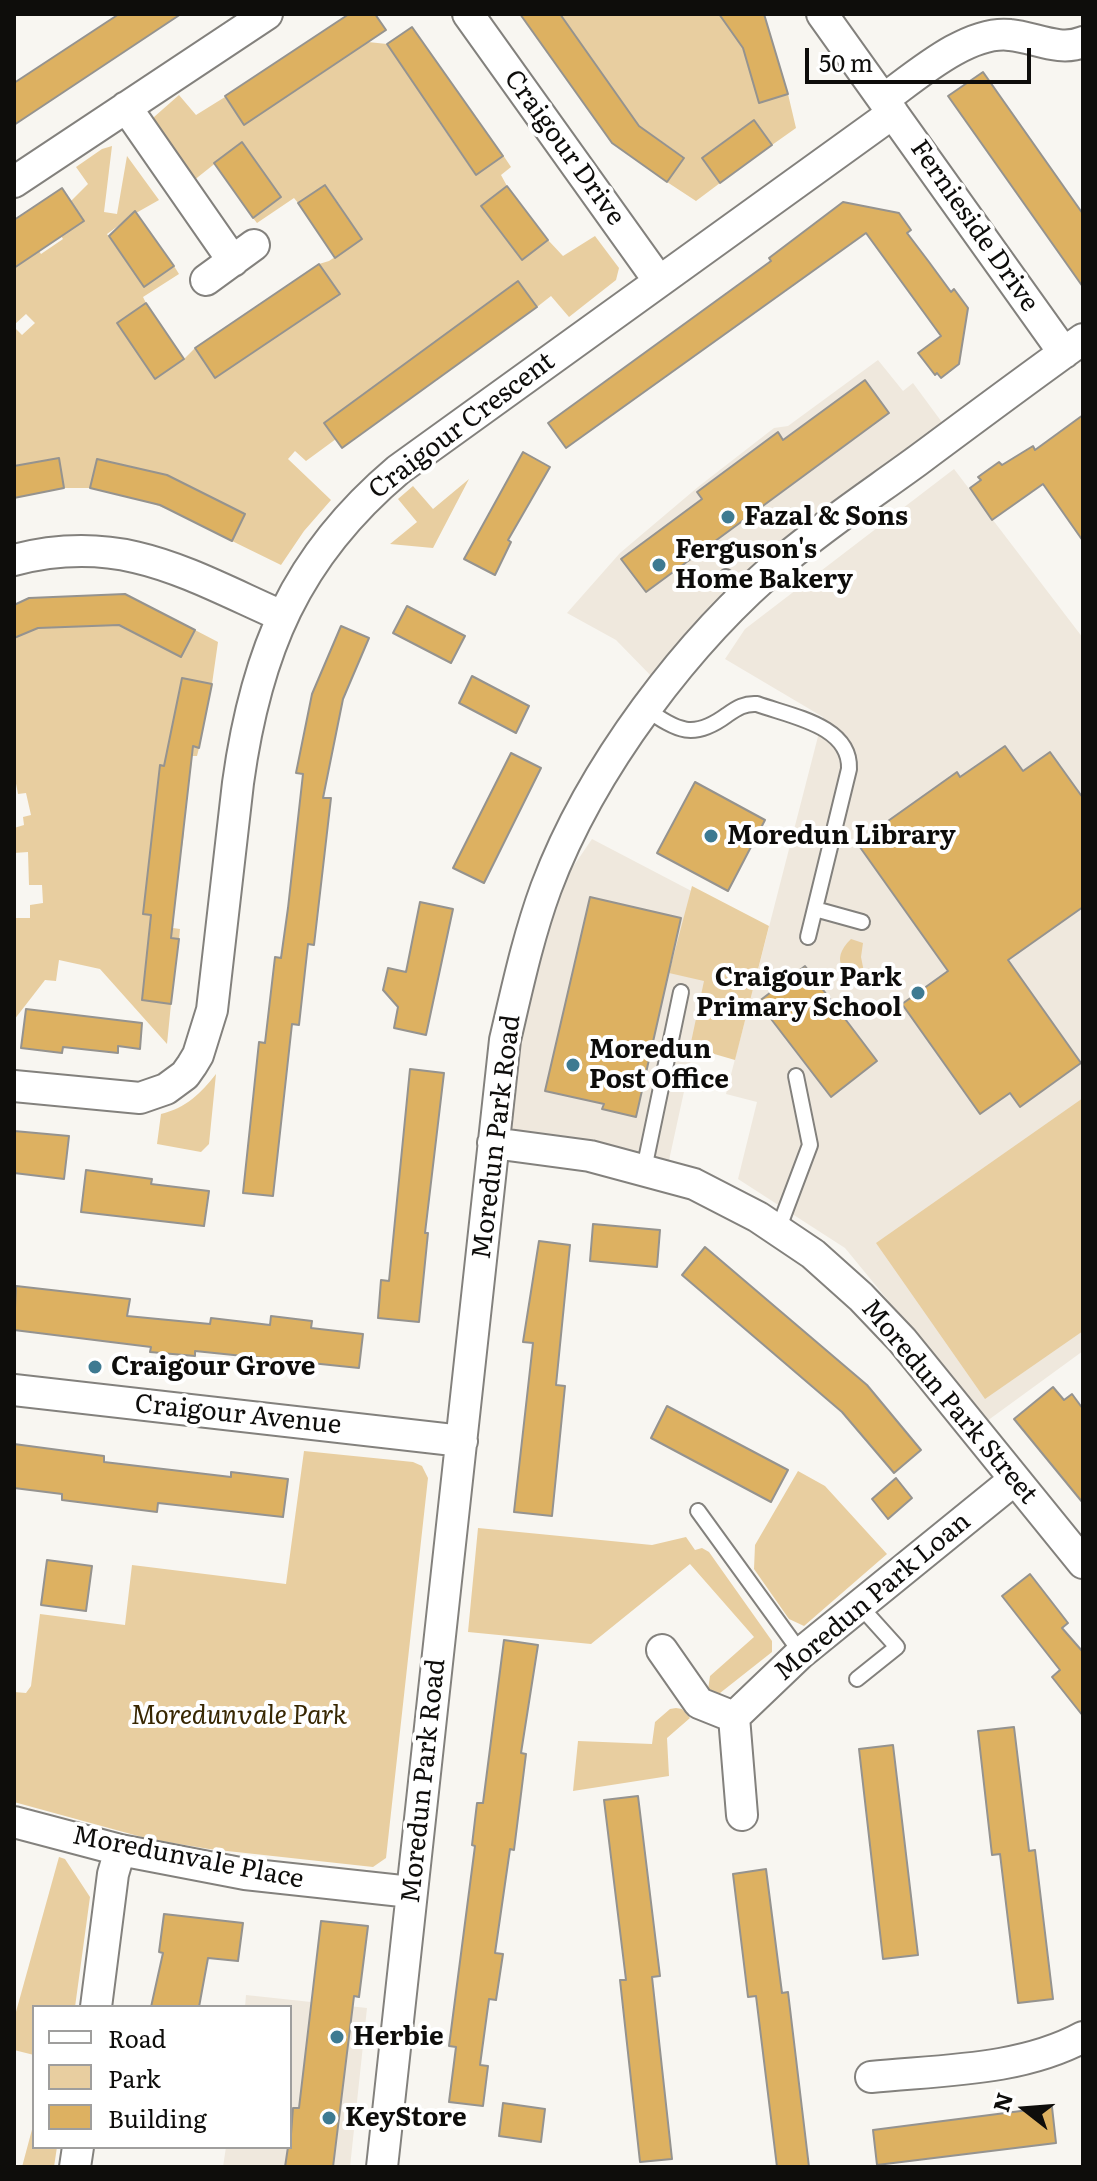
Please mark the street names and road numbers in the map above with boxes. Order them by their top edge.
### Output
street label: Craigour Drive [497,64,631,232]
street label: Fernieside Drive [903,134,1045,318]
street label: Craigour Crescent [363,346,561,506]
street label: Moredun Park Road [467,1013,527,1261]
street label: Moredun Park Street [854,1294,1044,1510]
street label: Craigour Avenue [133,1389,343,1441]
street label: Moredun Park Loan [769,1506,977,1688]
street label: Moredun Park Road [396,1657,452,1905]
street label: Moredunvale Place [70,1820,306,1896]

